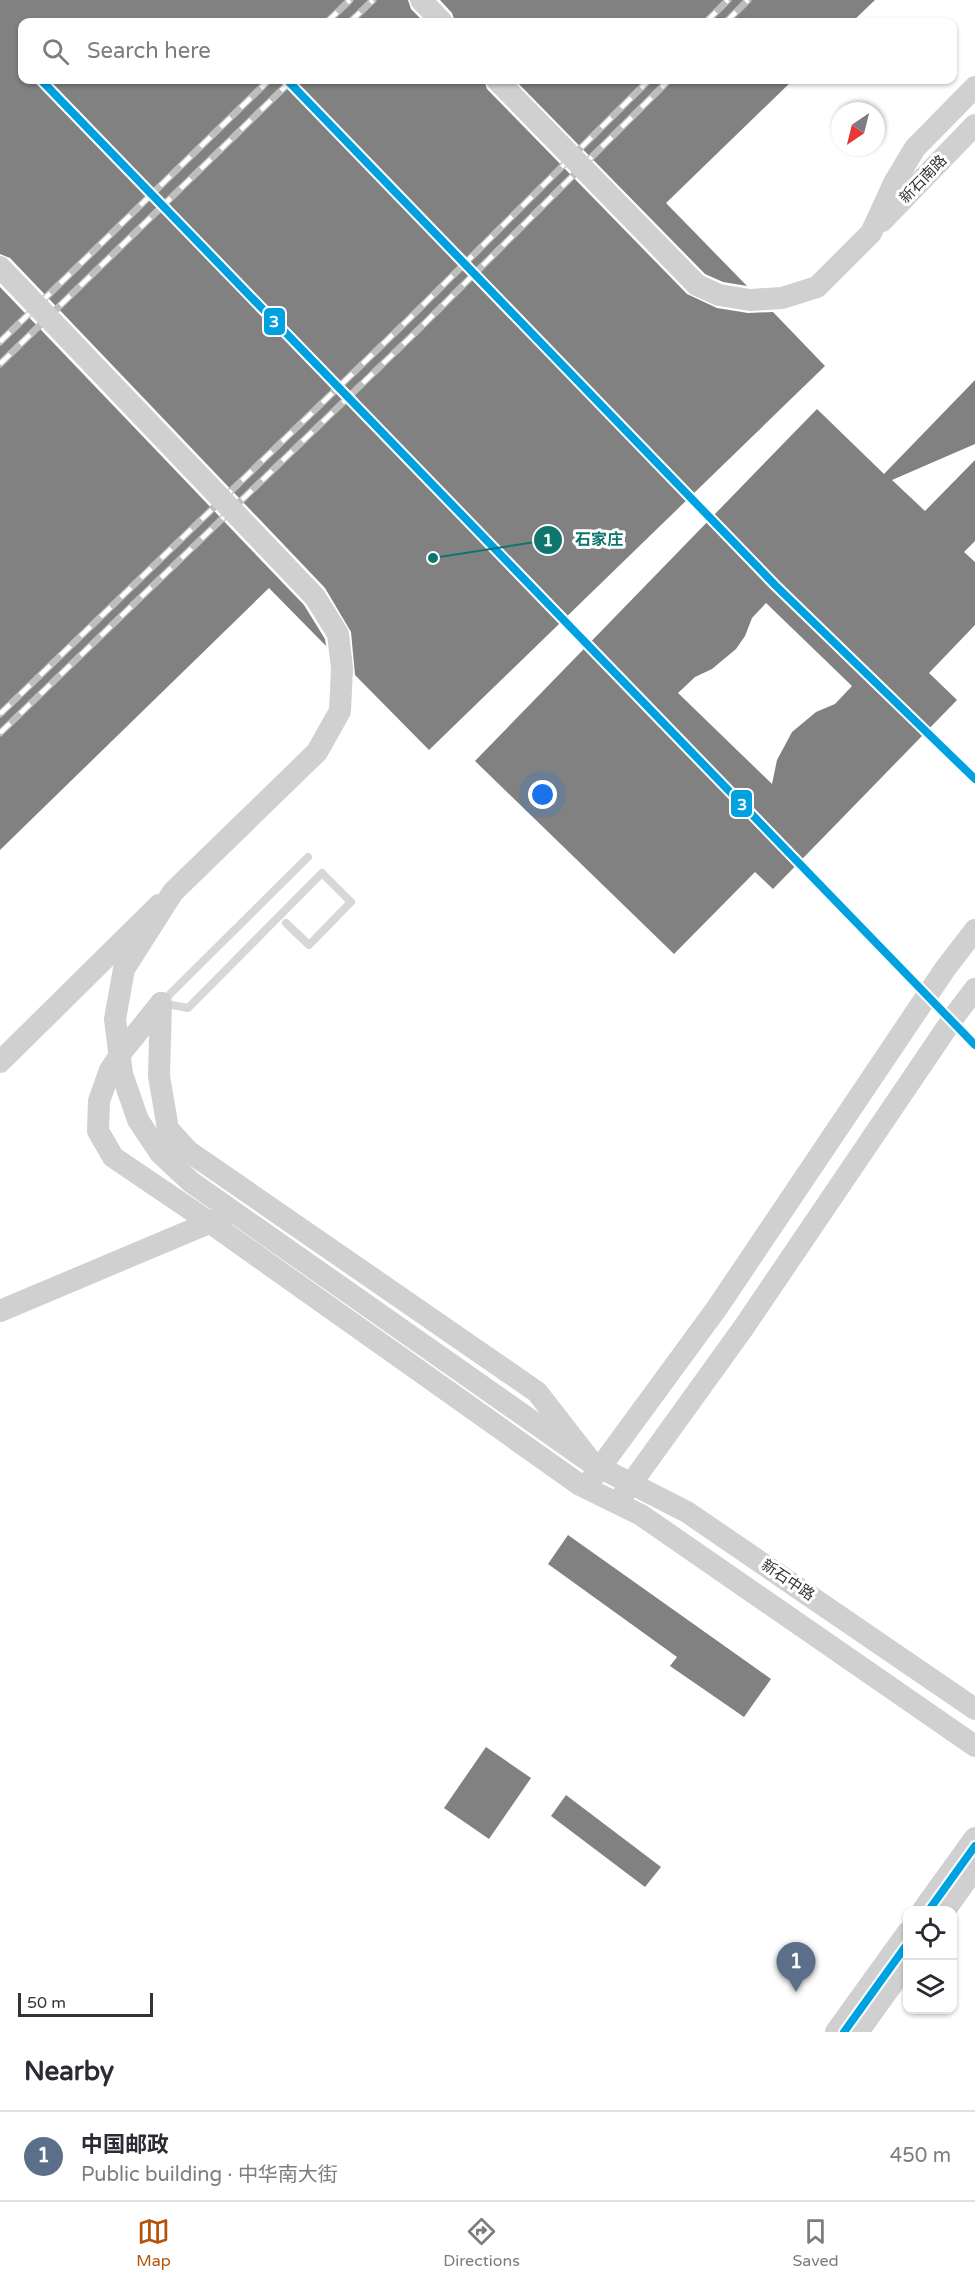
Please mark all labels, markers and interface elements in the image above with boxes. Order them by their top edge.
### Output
search box [18,18,957,84]
icon: search [39,35,72,68]
text: Search here [87,38,211,64]
north arrow [831,102,885,156]
street label: 新石南路 [896,151,950,207]
line badge: 3 [263,307,286,336]
text: 3 [269,312,279,332]
callout: 石家庄 [533,523,635,557]
text: 1 [542,529,554,551]
text: 石家庄 [575,530,623,550]
your location [528,780,557,809]
line badge: 3 [730,789,753,818]
text: 3 [737,795,747,815]
street label: 新石中路 [758,1556,818,1604]
map controls [903,1906,957,2014]
button: locate [903,1906,957,1960]
pin: 1 [776,1942,816,1992]
button: layers [903,1960,957,2014]
scale bar [18,1990,153,2018]
text: 50 m [27,1993,66,2013]
text: Nearby [24,2056,114,2087]
text: 中国邮政 [81,2132,169,2158]
text: 1 [37,2144,50,2168]
text: 450 m [890,2144,951,2168]
text: Public building · 中华南大街 [81,2163,338,2187]
tab: Map [136,2215,171,2271]
tab: Directions [443,2215,520,2271]
tab: Saved [792,2215,839,2271]

